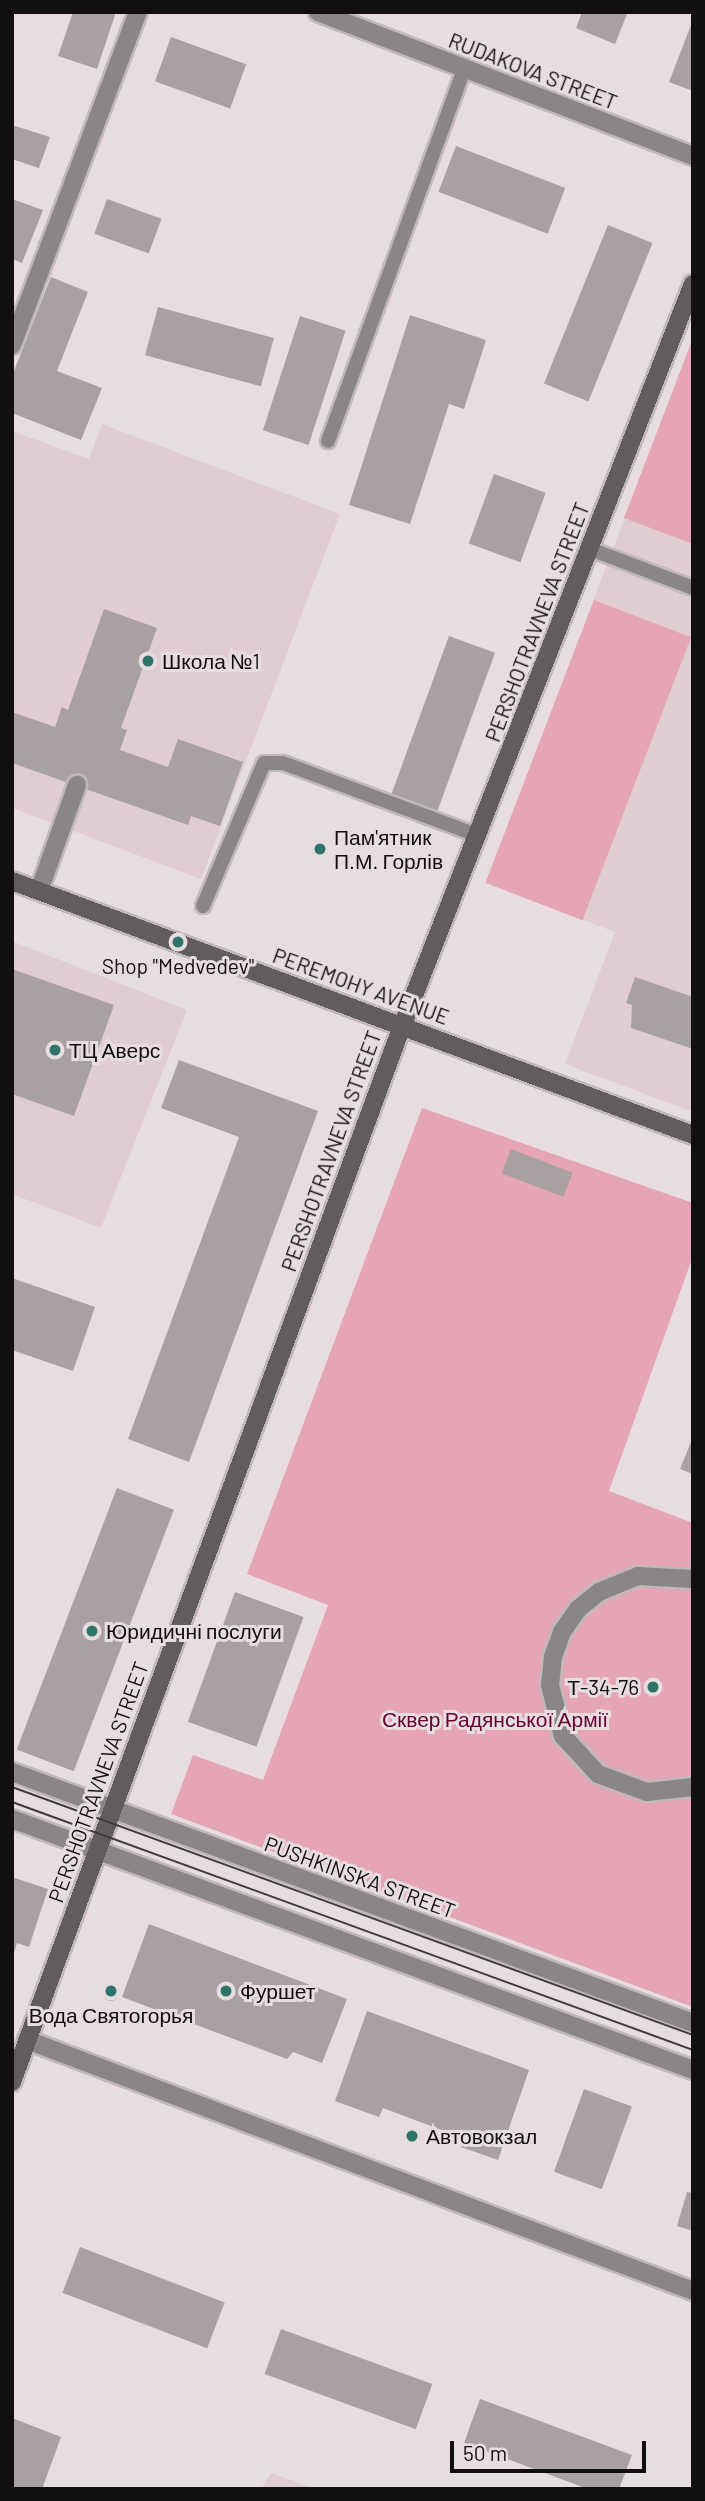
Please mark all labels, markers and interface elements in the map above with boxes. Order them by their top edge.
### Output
street label: RUDAKOVA STREET [445,27,621,115]
street label: PERSHOTRAVNEVA STREET [480,499,594,745]
place label: Школа №1 [162,648,260,674]
marker: Школа №1 [140,653,156,669]
place label: Пам'ятник П.М. Горлів [334,824,443,874]
marker: Пам'ятник П.М. Горлів [312,841,328,857]
marker: Shop "Medvedev" [170,934,186,950]
street label: PEREMOHY AVENUE [269,942,453,1030]
place label: Shop "Medvedev" [102,953,254,979]
street label: PERSHOTRAVNEVA STREET [276,1027,386,1275]
place label: ТЦ Аверс [69,1037,160,1063]
marker: ТЦ Аверс [47,1042,63,1058]
place label: Юридичні послуги [106,1618,282,1644]
marker: Юридичні послуги [84,1623,100,1639]
street label: PERSHOTRAVNEVA STREET [43,1658,153,1906]
place label: Т-34-76 [567,1674,639,1700]
marker: Т-34-76 [645,1679,661,1695]
park label: Сквер Радянської Армії [382,1706,608,1732]
street label: PUSHKINSKA STREET [261,1831,459,1923]
place label: Фуршет [240,1978,315,2004]
marker: Вода Святогорья [103,1983,119,1999]
marker: Фуршет [218,1983,234,1999]
place label: Вода Святогорья [29,2002,193,2028]
place label: Автовокзал [426,2123,537,2149]
marker: Автовокзал [404,2128,420,2144]
scale bar [453,2428,649,2472]
text: 50 m [463,2440,507,2465]

